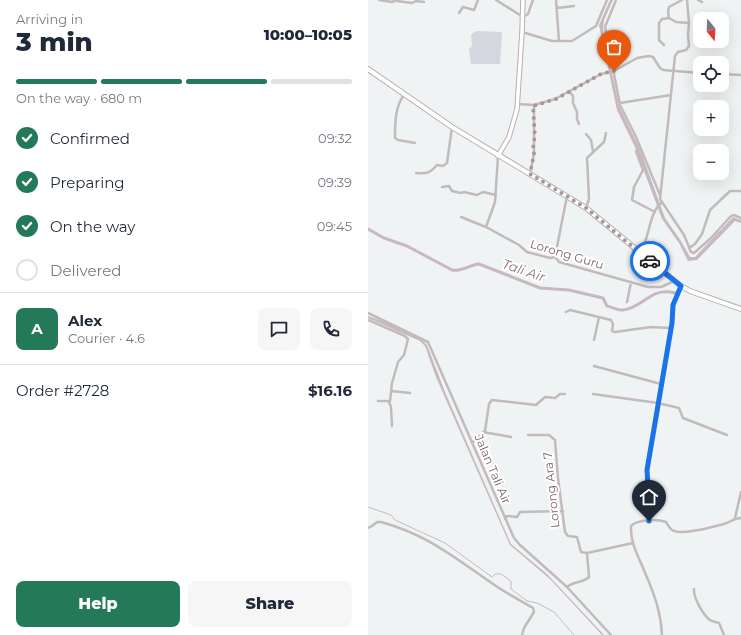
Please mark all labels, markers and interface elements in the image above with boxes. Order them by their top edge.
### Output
text: Arriving in [16,11,83,27]
north arrow [693,12,729,48]
map controls [693,12,729,180]
text: 10:00–10:05 [264,25,352,44]
text: 3 min [16,26,93,58]
pin [597,30,631,71]
icon: bag [603,36,625,58]
button: locate [693,56,729,92]
text: On the way · 680 m [16,90,142,106]
button: + [693,100,729,136]
icon: check [16,127,38,149]
text: Confirmed [50,129,130,148]
text: 09:32 [318,130,352,146]
button: − [693,144,729,180]
icon: check [16,171,38,193]
text: Preparing [50,173,125,192]
text: 09:39 [317,174,352,190]
icon: check [16,215,38,237]
text: On the way [50,217,135,236]
text: 09:45 [317,218,352,234]
street label: Lorong Guru [528,236,606,272]
courier [630,241,670,281]
icon: car [639,250,661,272]
water label: Tali Air [501,255,548,285]
text: Delivered [50,261,122,280]
button: chat [258,308,300,350]
button: phone [310,308,352,350]
text: Alex [68,311,102,330]
text: A [31,319,43,338]
text: Courier · 4.6 [68,330,145,346]
text: Order #2728 [16,381,109,400]
text: $16.16 [308,381,352,400]
street label: Jalan Tali Air [471,431,515,506]
street label: Lorong Ara 7 [540,451,562,529]
pin [632,480,666,521]
icon: home [638,486,660,508]
button: Help [16,581,180,627]
button: Share [188,581,352,627]

